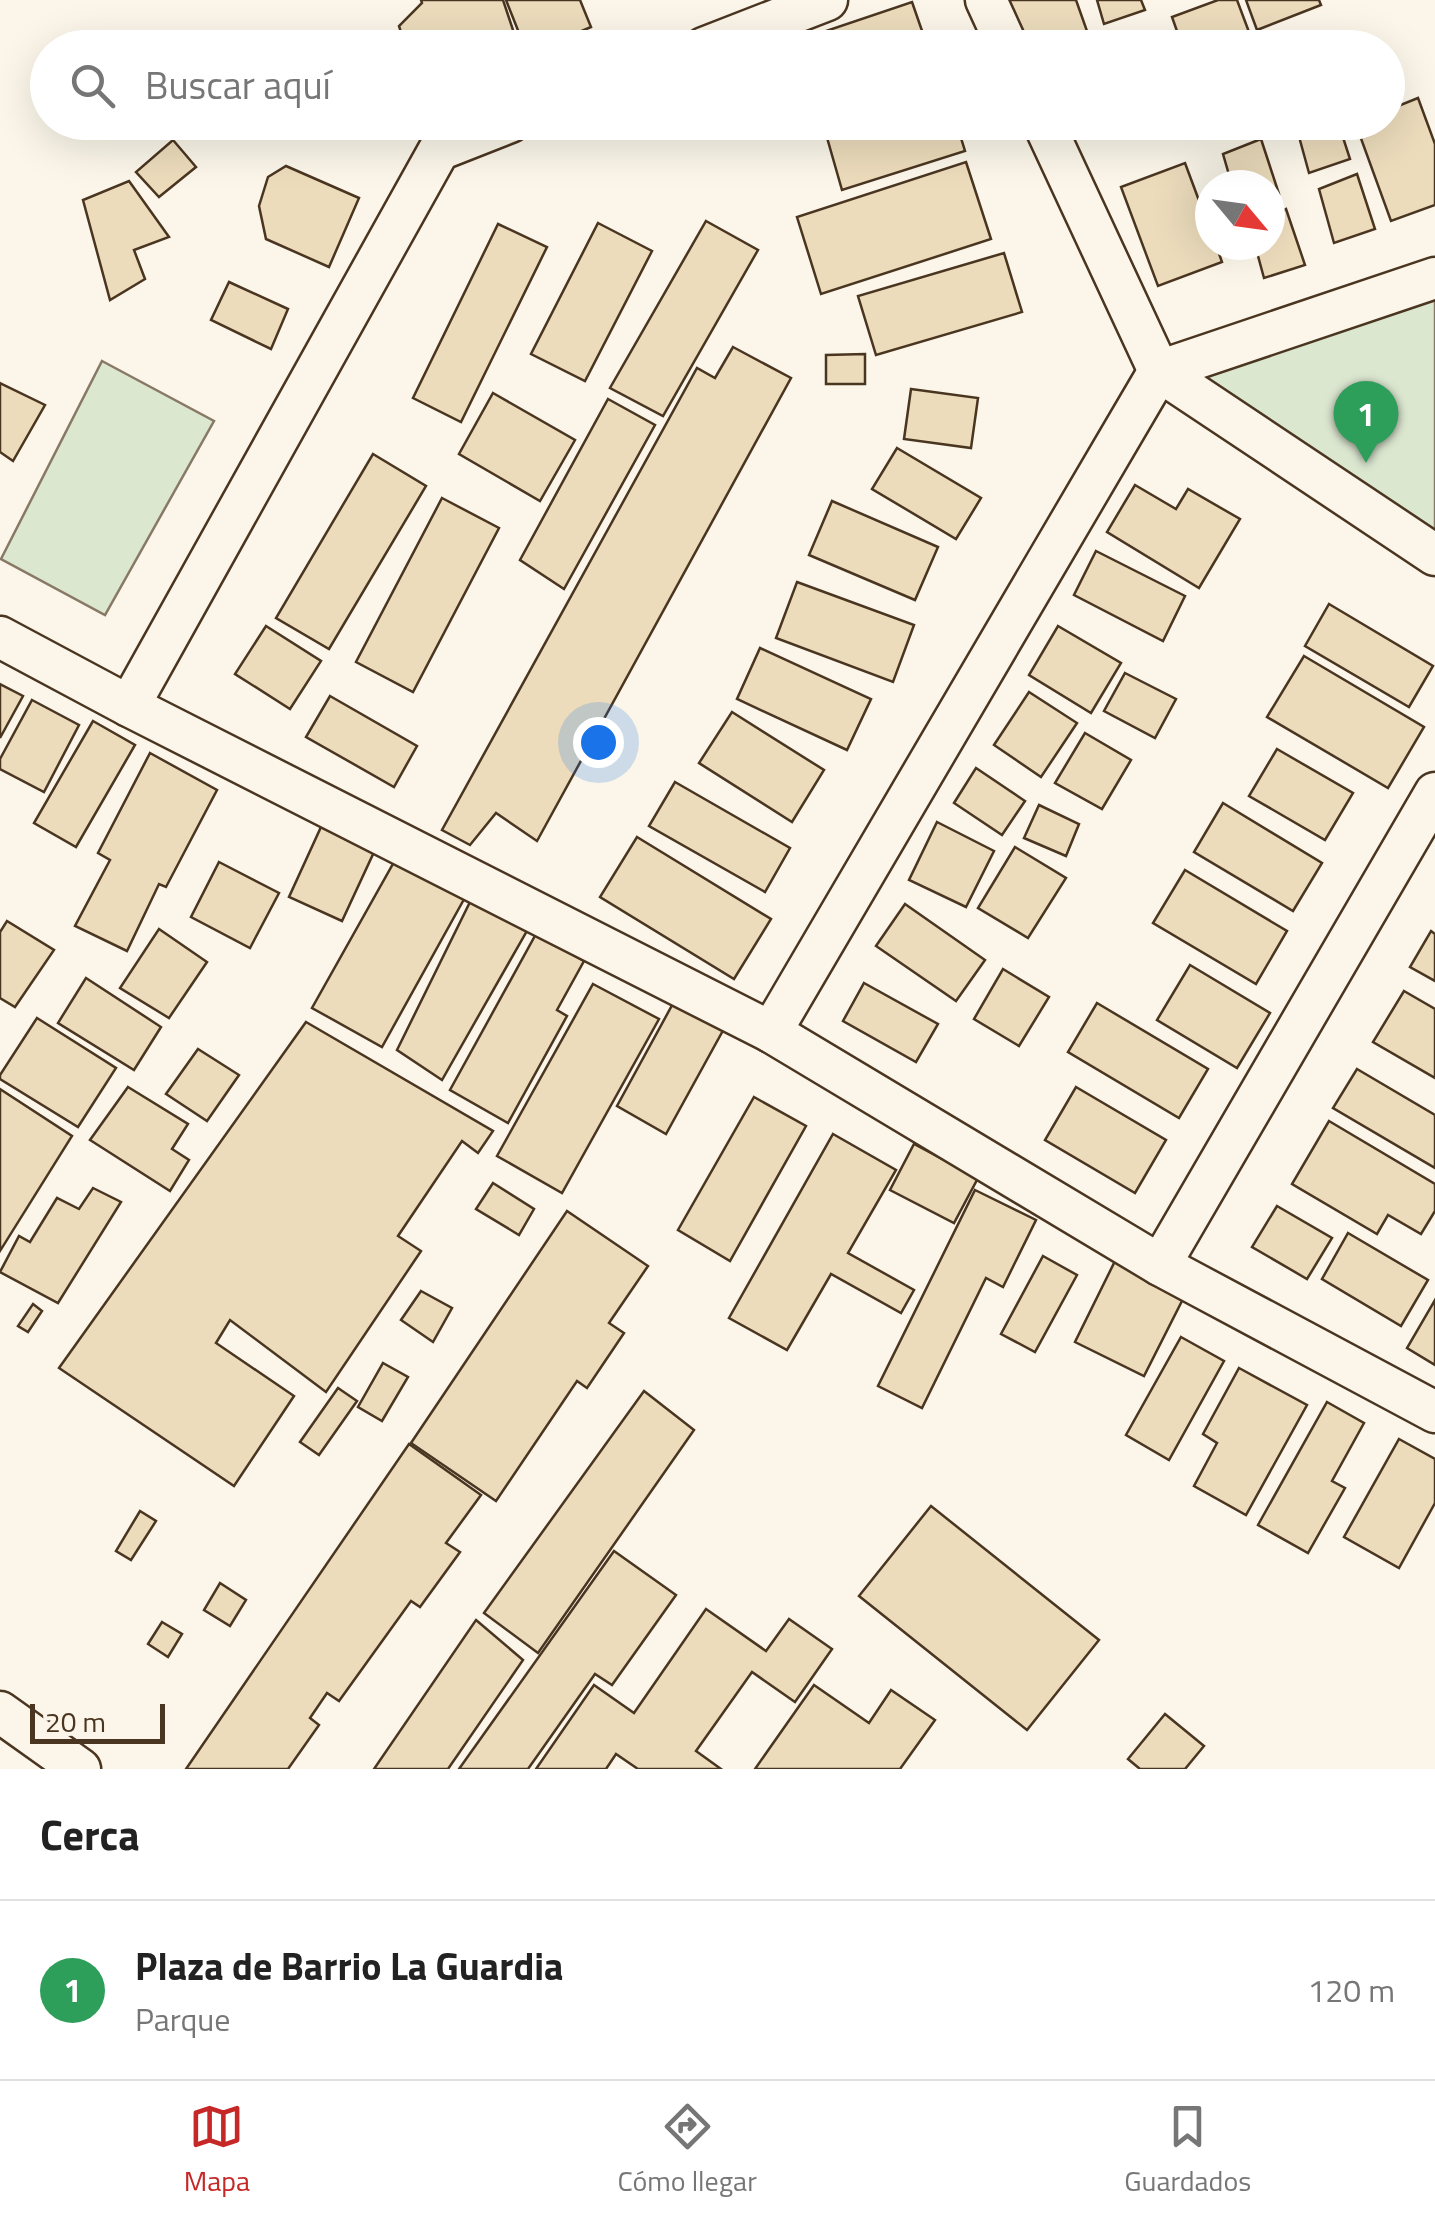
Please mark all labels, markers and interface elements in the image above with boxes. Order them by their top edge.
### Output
search box [30,30,1405,140]
text: Buscar aquí [145,56,331,114]
icon: search [65,58,120,113]
north arrow [1195,170,1285,260]
pin: 1 [1334,380,1398,463]
your location [573,717,624,768]
scale bar [30,1699,165,1744]
text: 20 m [45,1700,106,1743]
text: Cerca [40,1802,140,1866]
text: Plaza de Barrio La Guardia [135,1937,564,1995]
text: 1 [64,1966,81,2014]
text: 120 m [1307,1966,1395,2014]
text: Parque [135,1995,231,2043]
tab: Mapa [184,2099,250,2202]
tab: Cómo llegar [618,2099,757,2202]
tab: Guardados [1124,2099,1251,2202]

